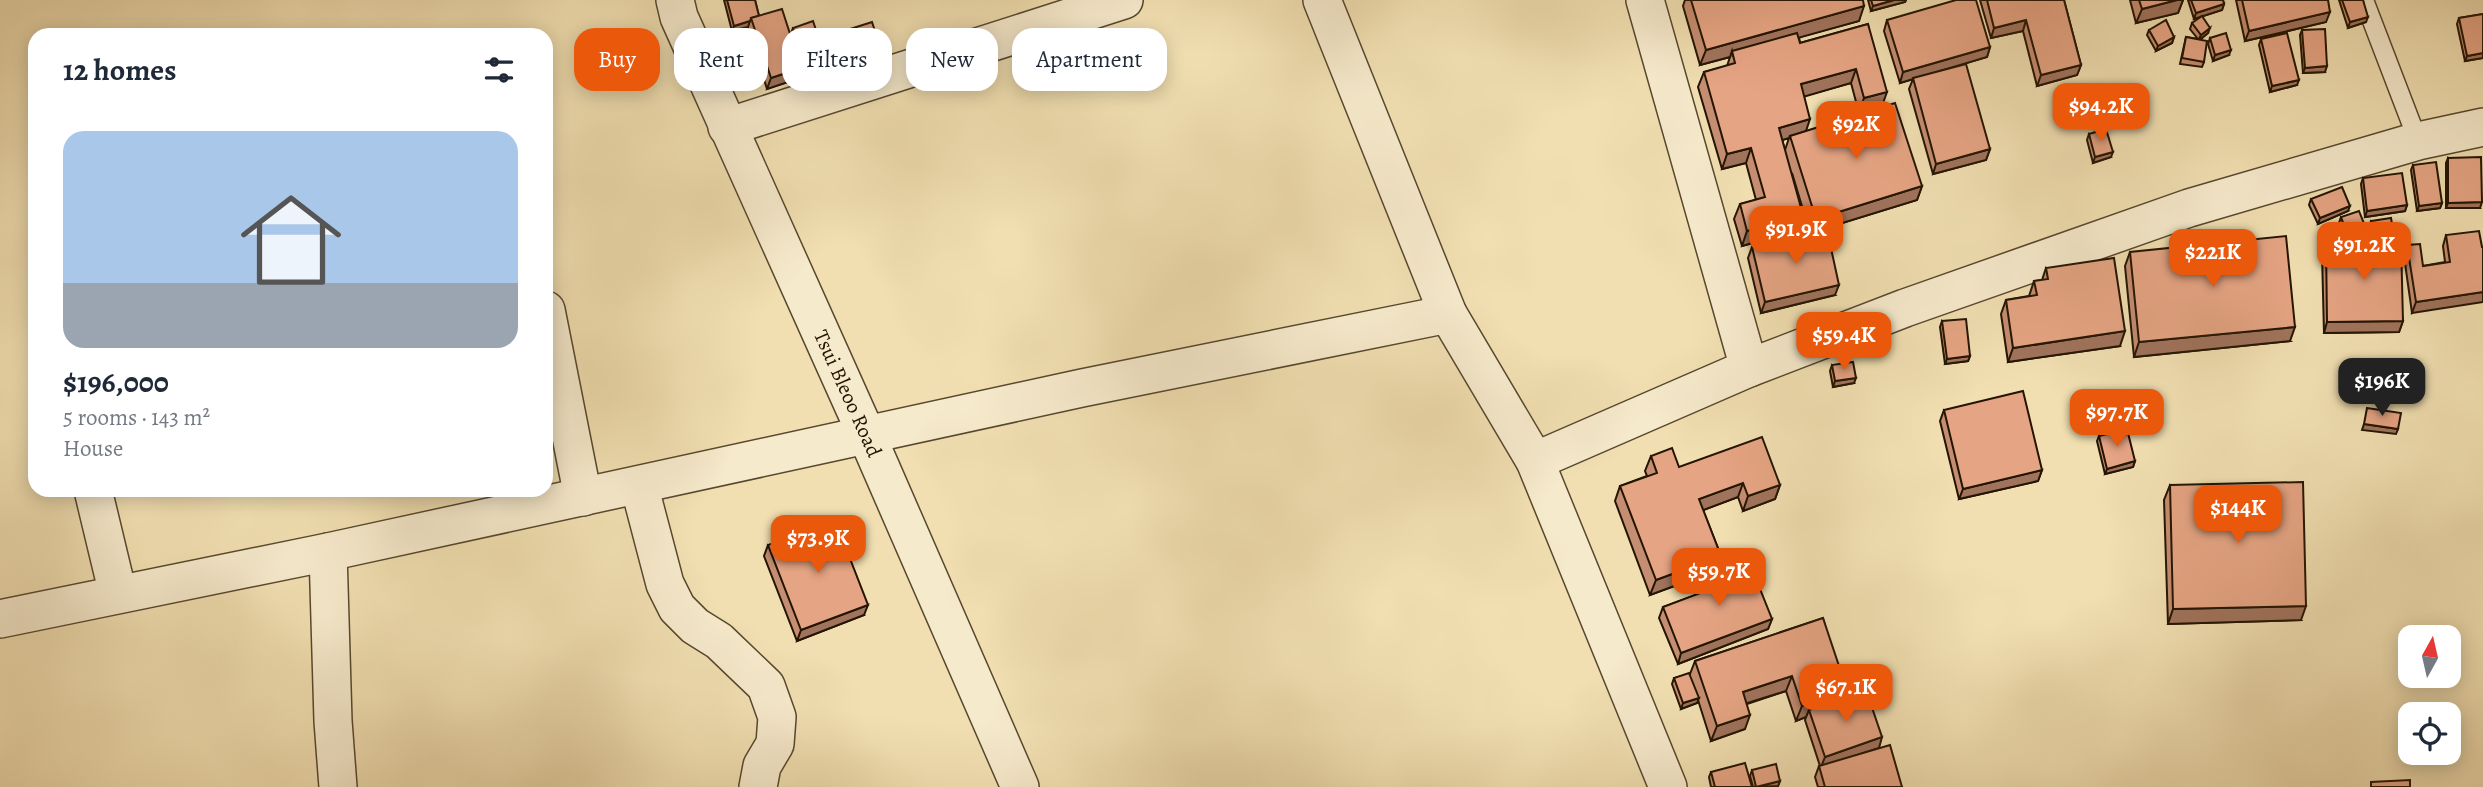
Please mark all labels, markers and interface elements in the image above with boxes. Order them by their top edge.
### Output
chip: Buy [574,28,660,91]
chip: Rent [674,28,768,91]
chip: Filters [782,28,892,91]
chip: New [906,28,998,91]
chip: Apartment [1012,28,1167,91]
text: 12 homes [63,50,176,90]
icon: filters [480,51,518,89]
pin: $94.2K [2044,83,2158,143]
text: $94.2K [2069,90,2133,121]
pin: $92K [1815,102,1897,161]
text: $92K [1832,108,1880,139]
icon: home [228,177,354,303]
pin: $91.9K [1739,206,1853,266]
text: $91.9K [1765,213,1827,244]
pin: $91.2K [2307,222,2421,282]
text: $91.2K [2333,229,2395,260]
pin: $221K [2164,230,2262,289]
text: $221K [2185,236,2241,267]
pin: $59.4K [1787,312,1901,372]
text: $59.4K [1812,319,1876,350]
street label: Tsui Bleoo Road [807,325,889,462]
pin: $196K [2333,358,2431,418]
text: $196,000 [63,362,169,402]
text: $196K [2354,365,2410,396]
pin: $97.7K [2060,390,2174,449]
text: $97.7K [2086,396,2148,427]
text: 5 rooms · 143 m² [63,402,210,433]
text: House [63,433,123,464]
pin: $144K [2189,486,2287,545]
text: $144K [2210,492,2266,523]
pin: $73.9K [761,516,875,575]
text: $73.9K [787,522,849,553]
pin: $59.7K [1662,548,1776,608]
text: $59.7K [1688,555,1750,586]
north arrow [2398,625,2460,688]
map controls [2398,625,2461,765]
pin: $67.1K [1789,664,1903,724]
text: $67.1K [1816,671,1876,702]
button: locate [2398,702,2461,765]

